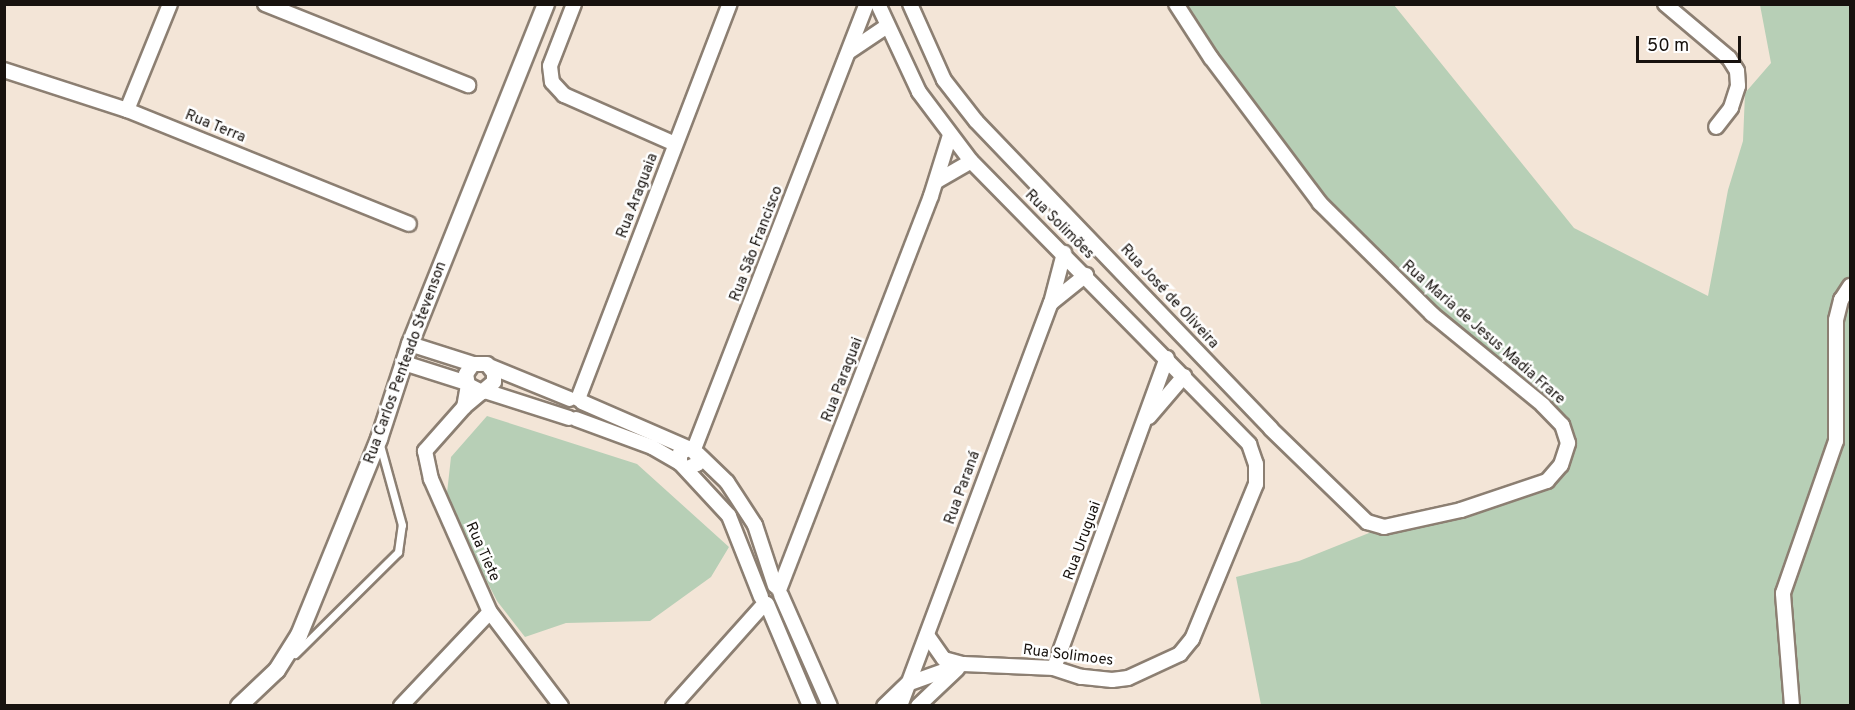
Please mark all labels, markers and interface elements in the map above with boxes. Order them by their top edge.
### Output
scale bar [1639,24,1744,62]
text: 50 m [1647,35,1689,58]
street label: Rua Terra [182,107,248,147]
street label: Rua Araguaia [613,151,663,241]
street label: Rua São Francisco [727,184,787,304]
street label: Rua Solimões [1021,187,1097,263]
street label: Rua José de Oliveira [1116,241,1222,353]
street label: Rua Maria de Jesus Madia Frare [1398,257,1568,409]
street label: Rua Carlos Penteado Stevenson [361,259,451,467]
street label: Rua Paraguai [819,335,867,425]
street label: Rua Paraná [941,449,985,527]
street label: Rua Uruguai [1060,499,1106,583]
street label: Rua Tiete [461,519,503,585]
street label: Rua Solimoes [1022,642,1114,670]

